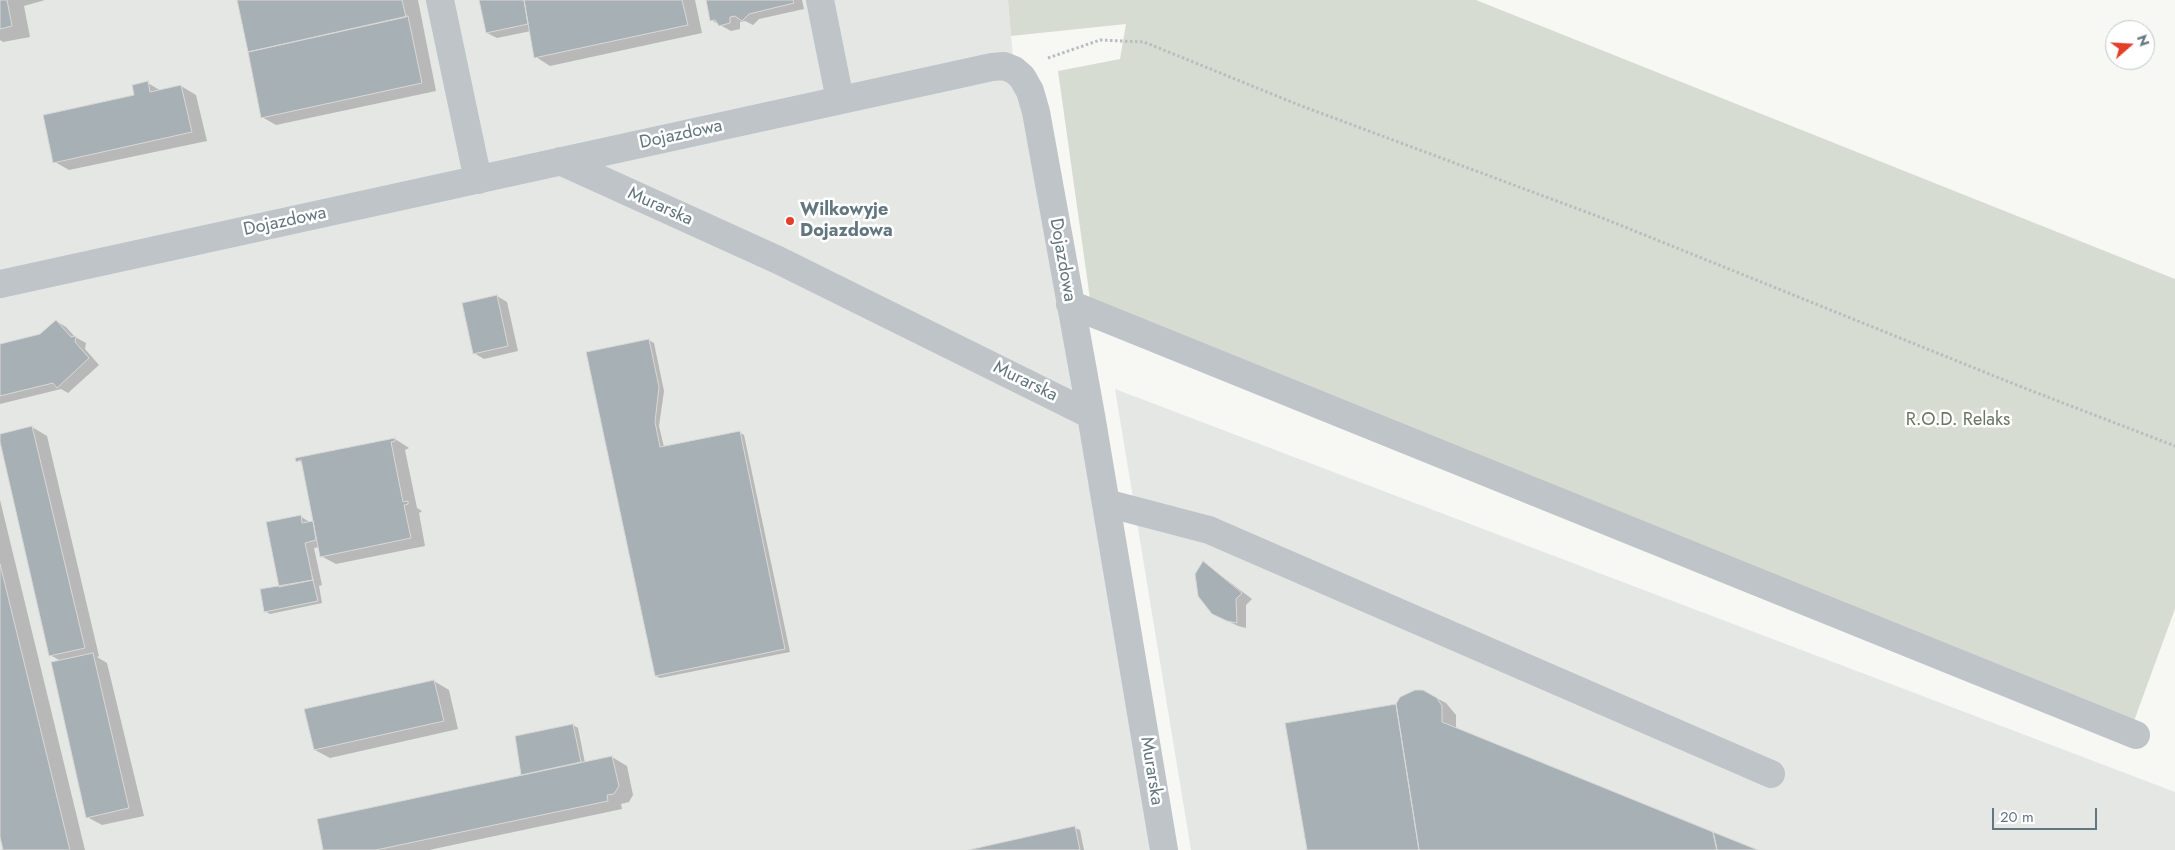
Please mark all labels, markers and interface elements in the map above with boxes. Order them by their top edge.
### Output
north arrow [2105,20,2155,70]
text: N [2132,32,2155,49]
street label: Dojazdowa [638,116,724,154]
street label: Murarska [624,183,696,231]
place label: Wilkowyje Dojazdowa [800,200,893,242]
street label: Dojazdowa [242,203,328,241]
marker: Wilkowyje Dojazdowa [784,215,796,227]
street label: Dojazdowa [1044,217,1080,303]
street label: Murarska [989,357,1061,407]
park label: R.O.D. Relaks [1906,410,2010,432]
street label: Murarska [1135,735,1167,807]
scale bar [1995,798,2100,830]
text: 20 m [2000,806,2034,828]

